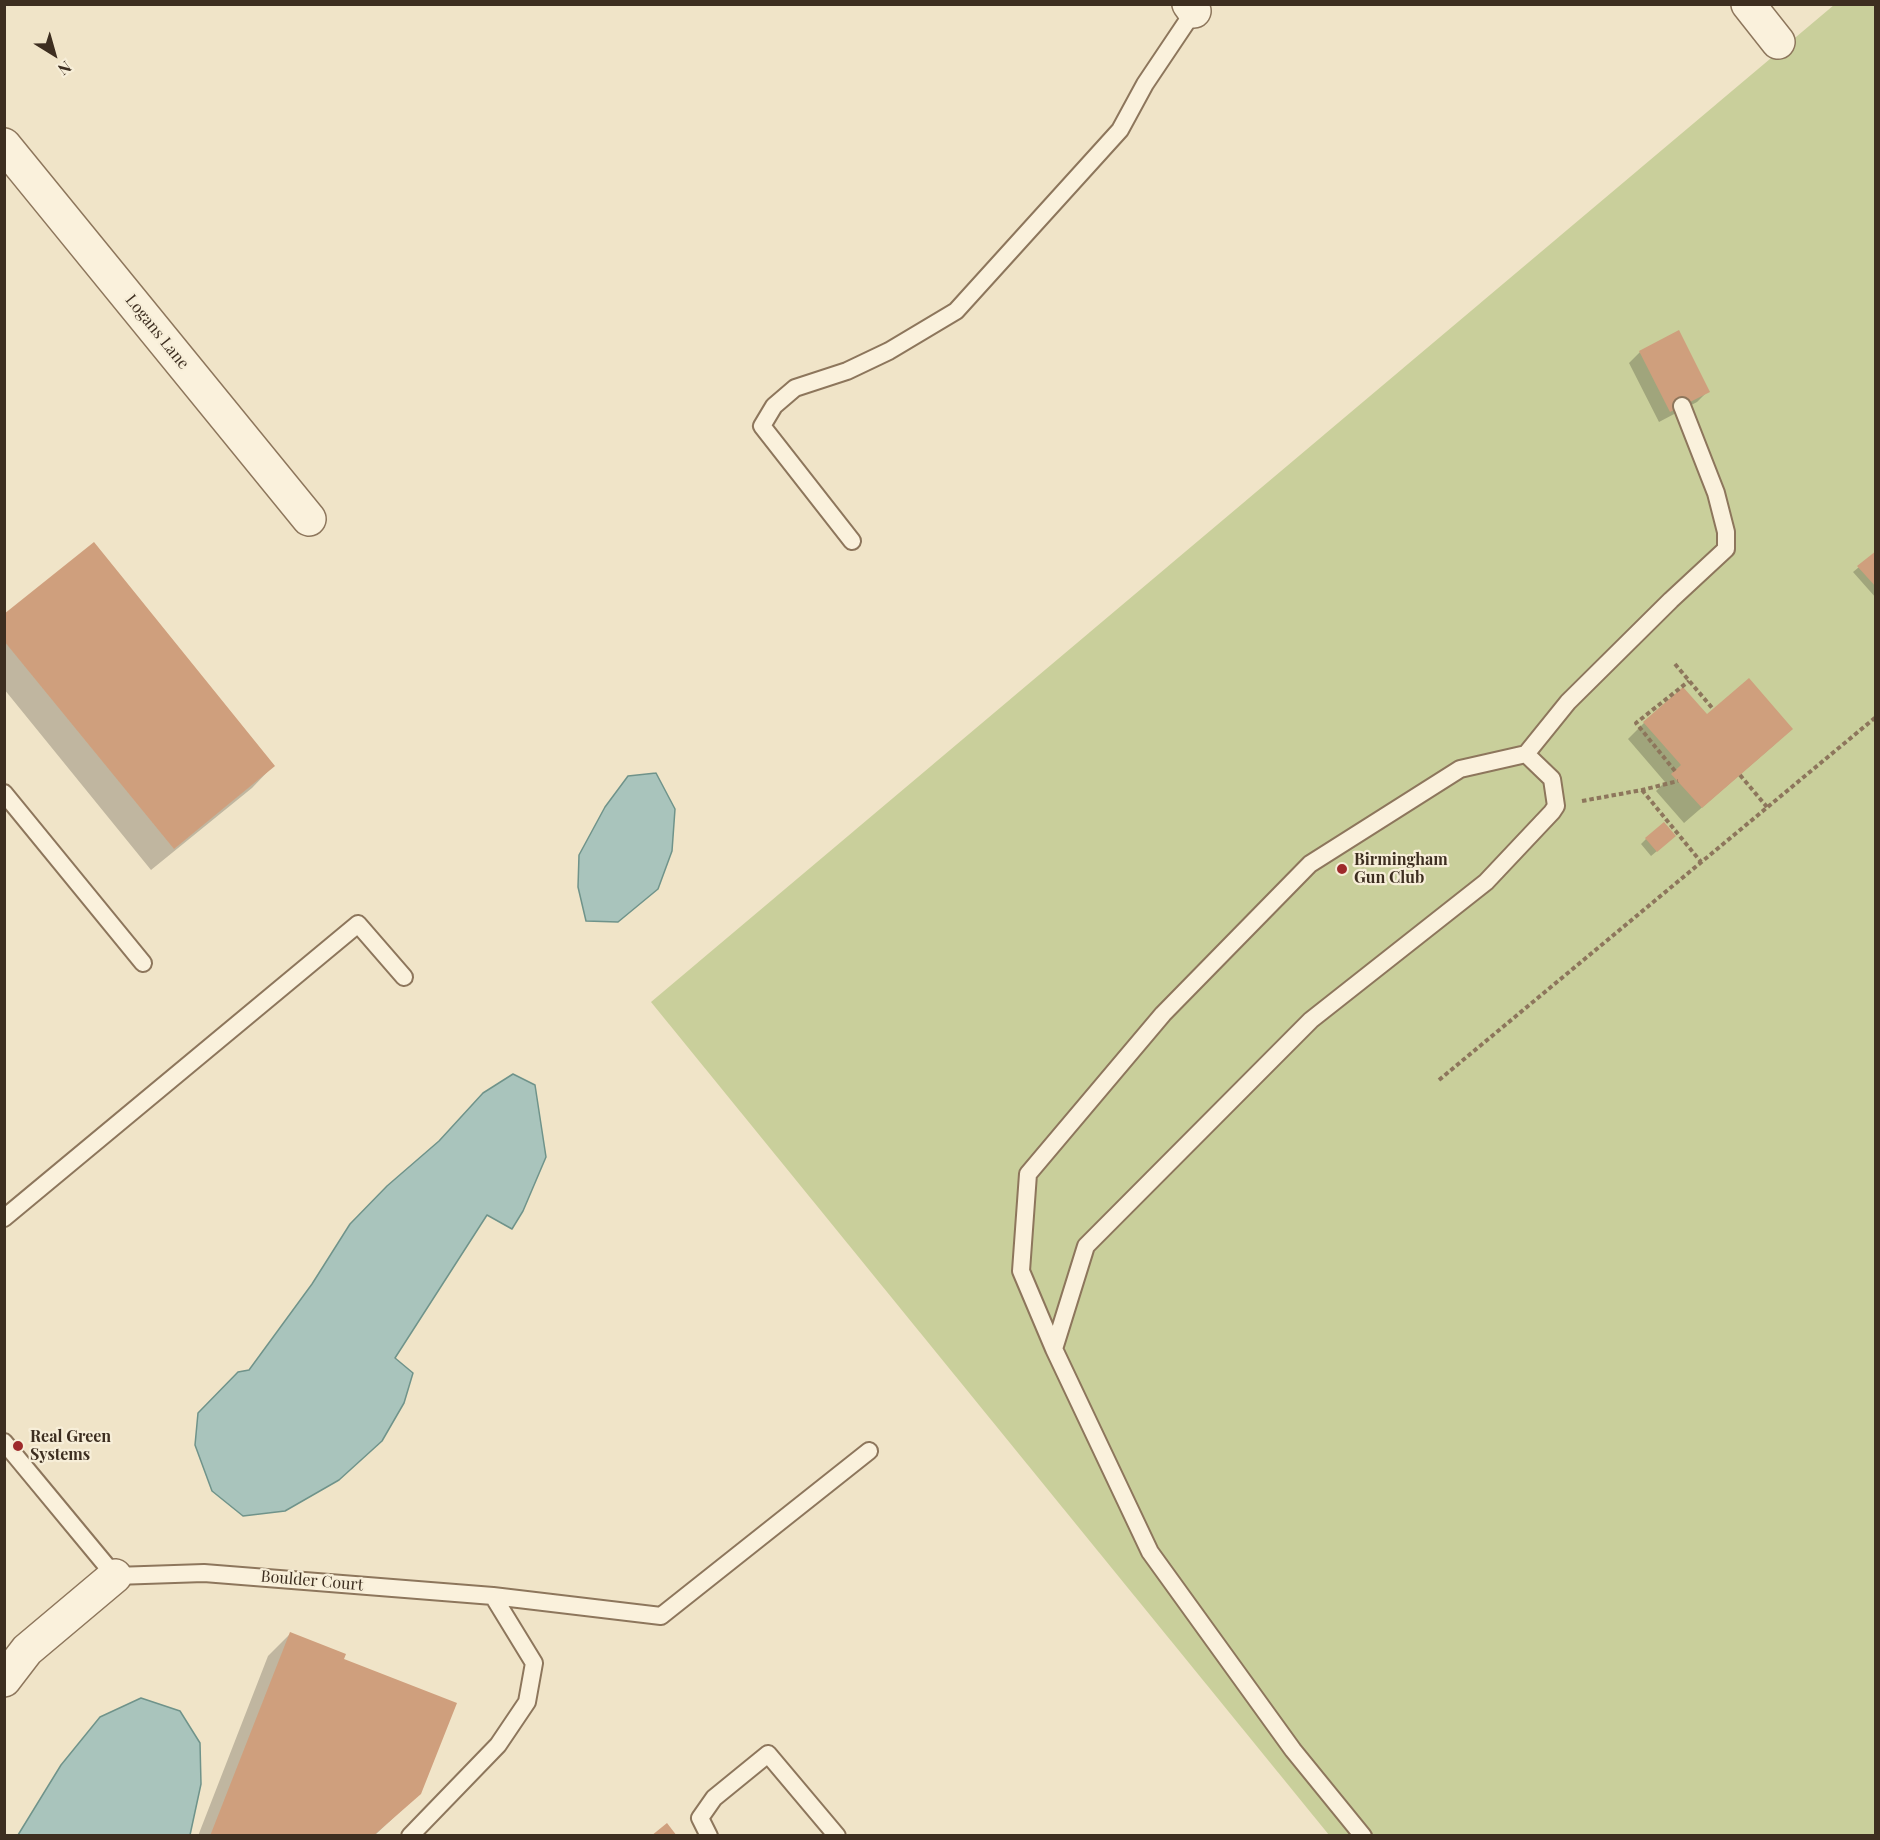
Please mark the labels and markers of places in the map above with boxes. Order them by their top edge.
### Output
place label: Birmingham Gun Club [1354,850,1448,888]
marker: Birmingham Gun Club [1335,862,1349,876]
place label: Real Green Systems [30,1427,111,1465]
marker: Real Green Systems [11,1439,25,1453]

